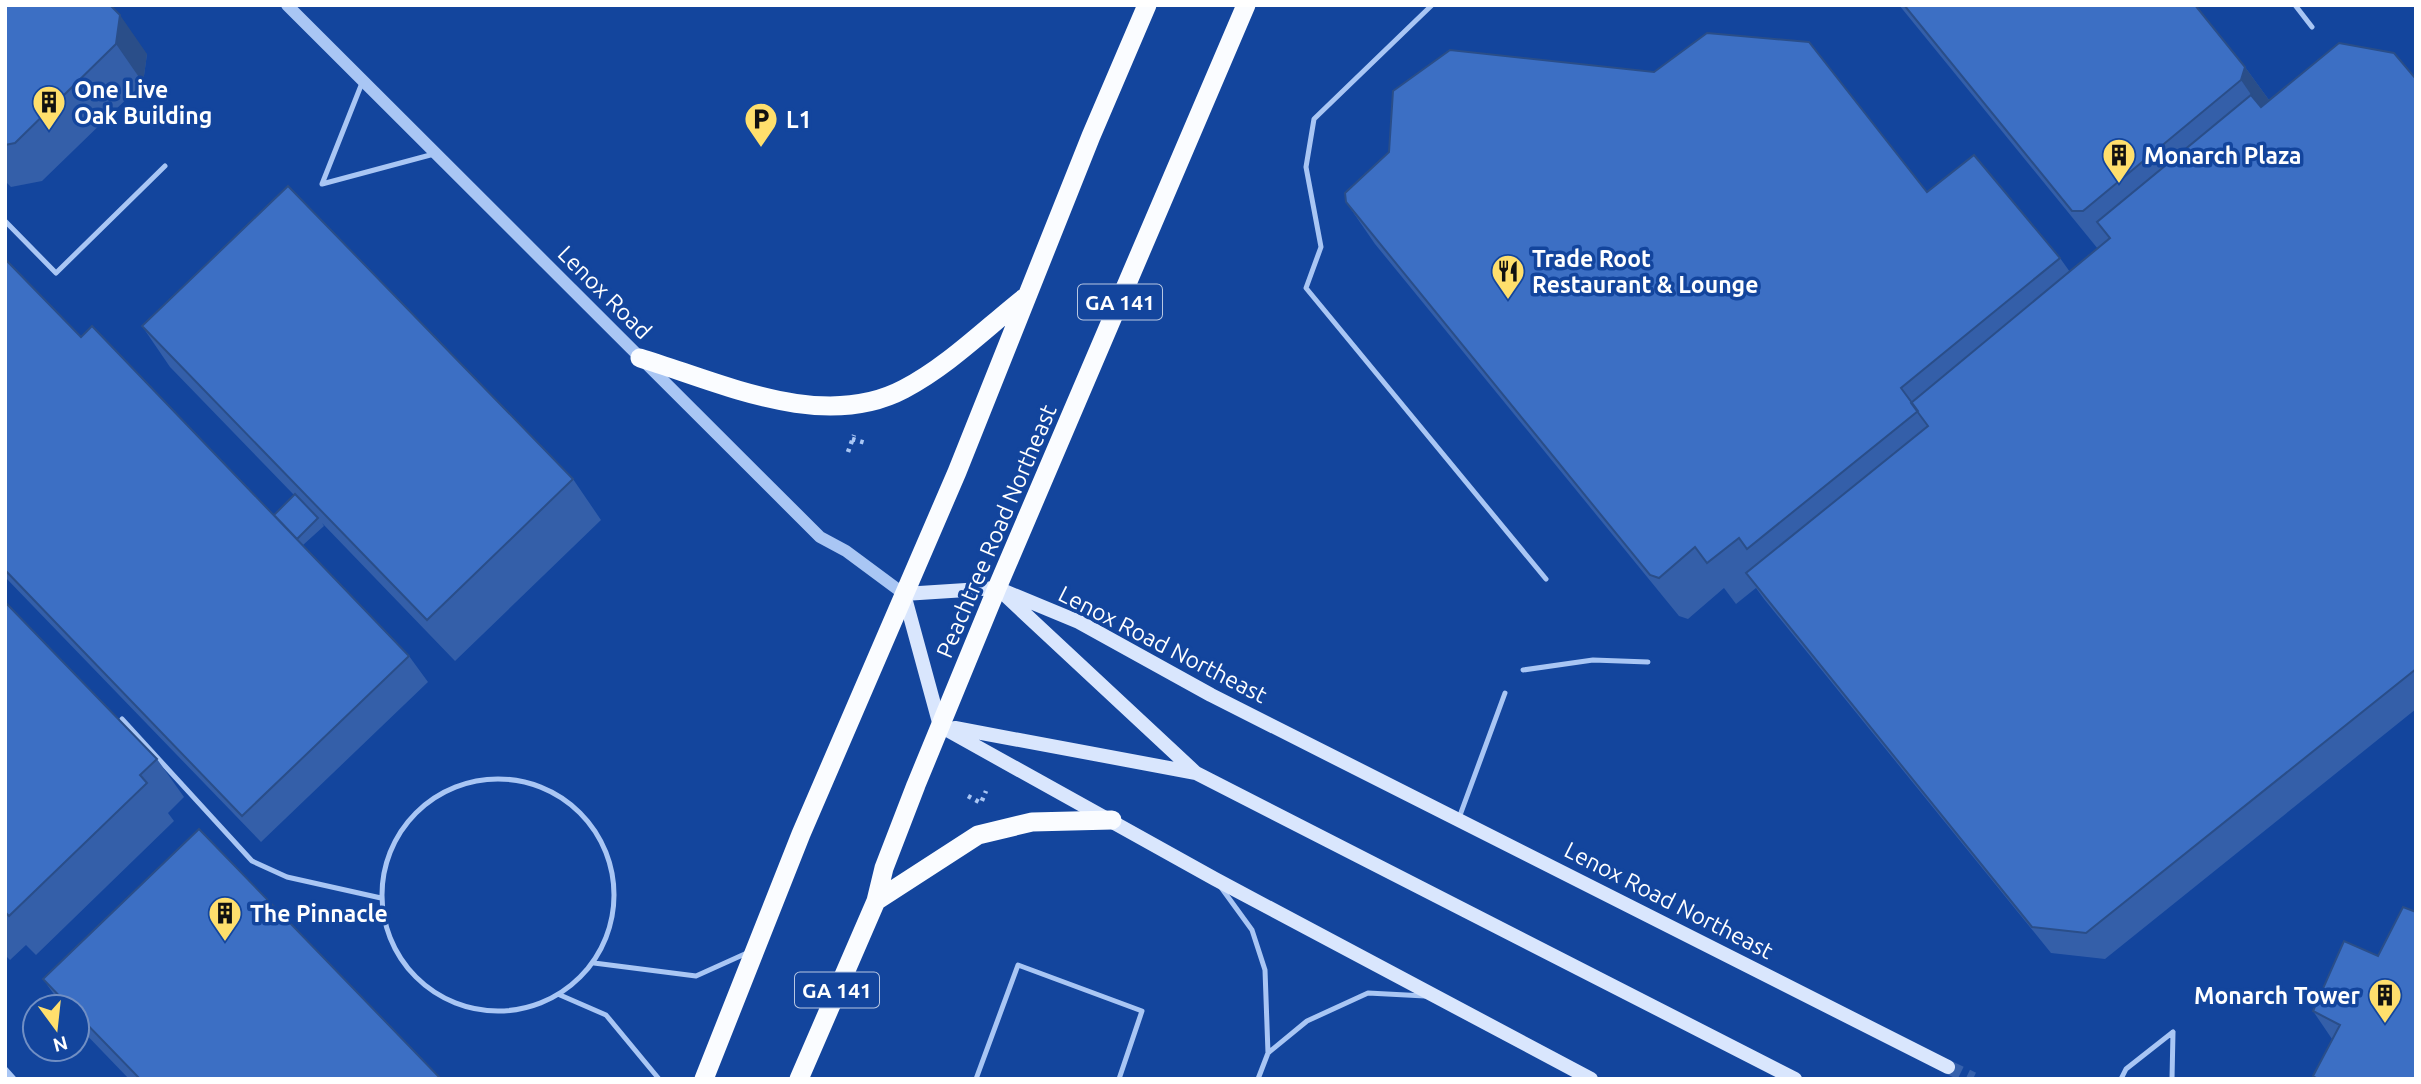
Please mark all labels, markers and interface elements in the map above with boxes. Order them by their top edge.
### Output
place label: One Live Oak Building [74,77,212,128]
building icon: One Live Oak Building [30,83,68,132]
parking icon: L1 [742,100,780,149]
place label: L1 [786,107,812,132]
building icon: Monarch Plaza [2100,136,2138,185]
place label: Monarch Plaza [2144,143,2302,168]
street label: Lenox Road [553,240,657,344]
place label: Trade Root Restaurant & Lounge [1532,246,1758,297]
restaurant icon: Trade Root Restaurant & Lounge [1489,252,1527,301]
road number: GA 141 [1078,284,1162,320]
street label: Peachtree Road Northeast [931,401,1061,661]
street label: Lenox Road Northeast [1055,581,1271,707]
street label: Lenox Road Northeast [1561,837,1777,963]
building icon: The Pinnacle [206,894,244,943]
place label: The Pinnacle [250,901,388,926]
road number: GA 141 [795,972,879,1007]
building icon: Monarch Tower [2366,976,2404,1025]
place label: Monarch Tower [2194,983,2361,1008]
north arrow [21,993,91,1063]
text: N [51,1032,70,1057]

